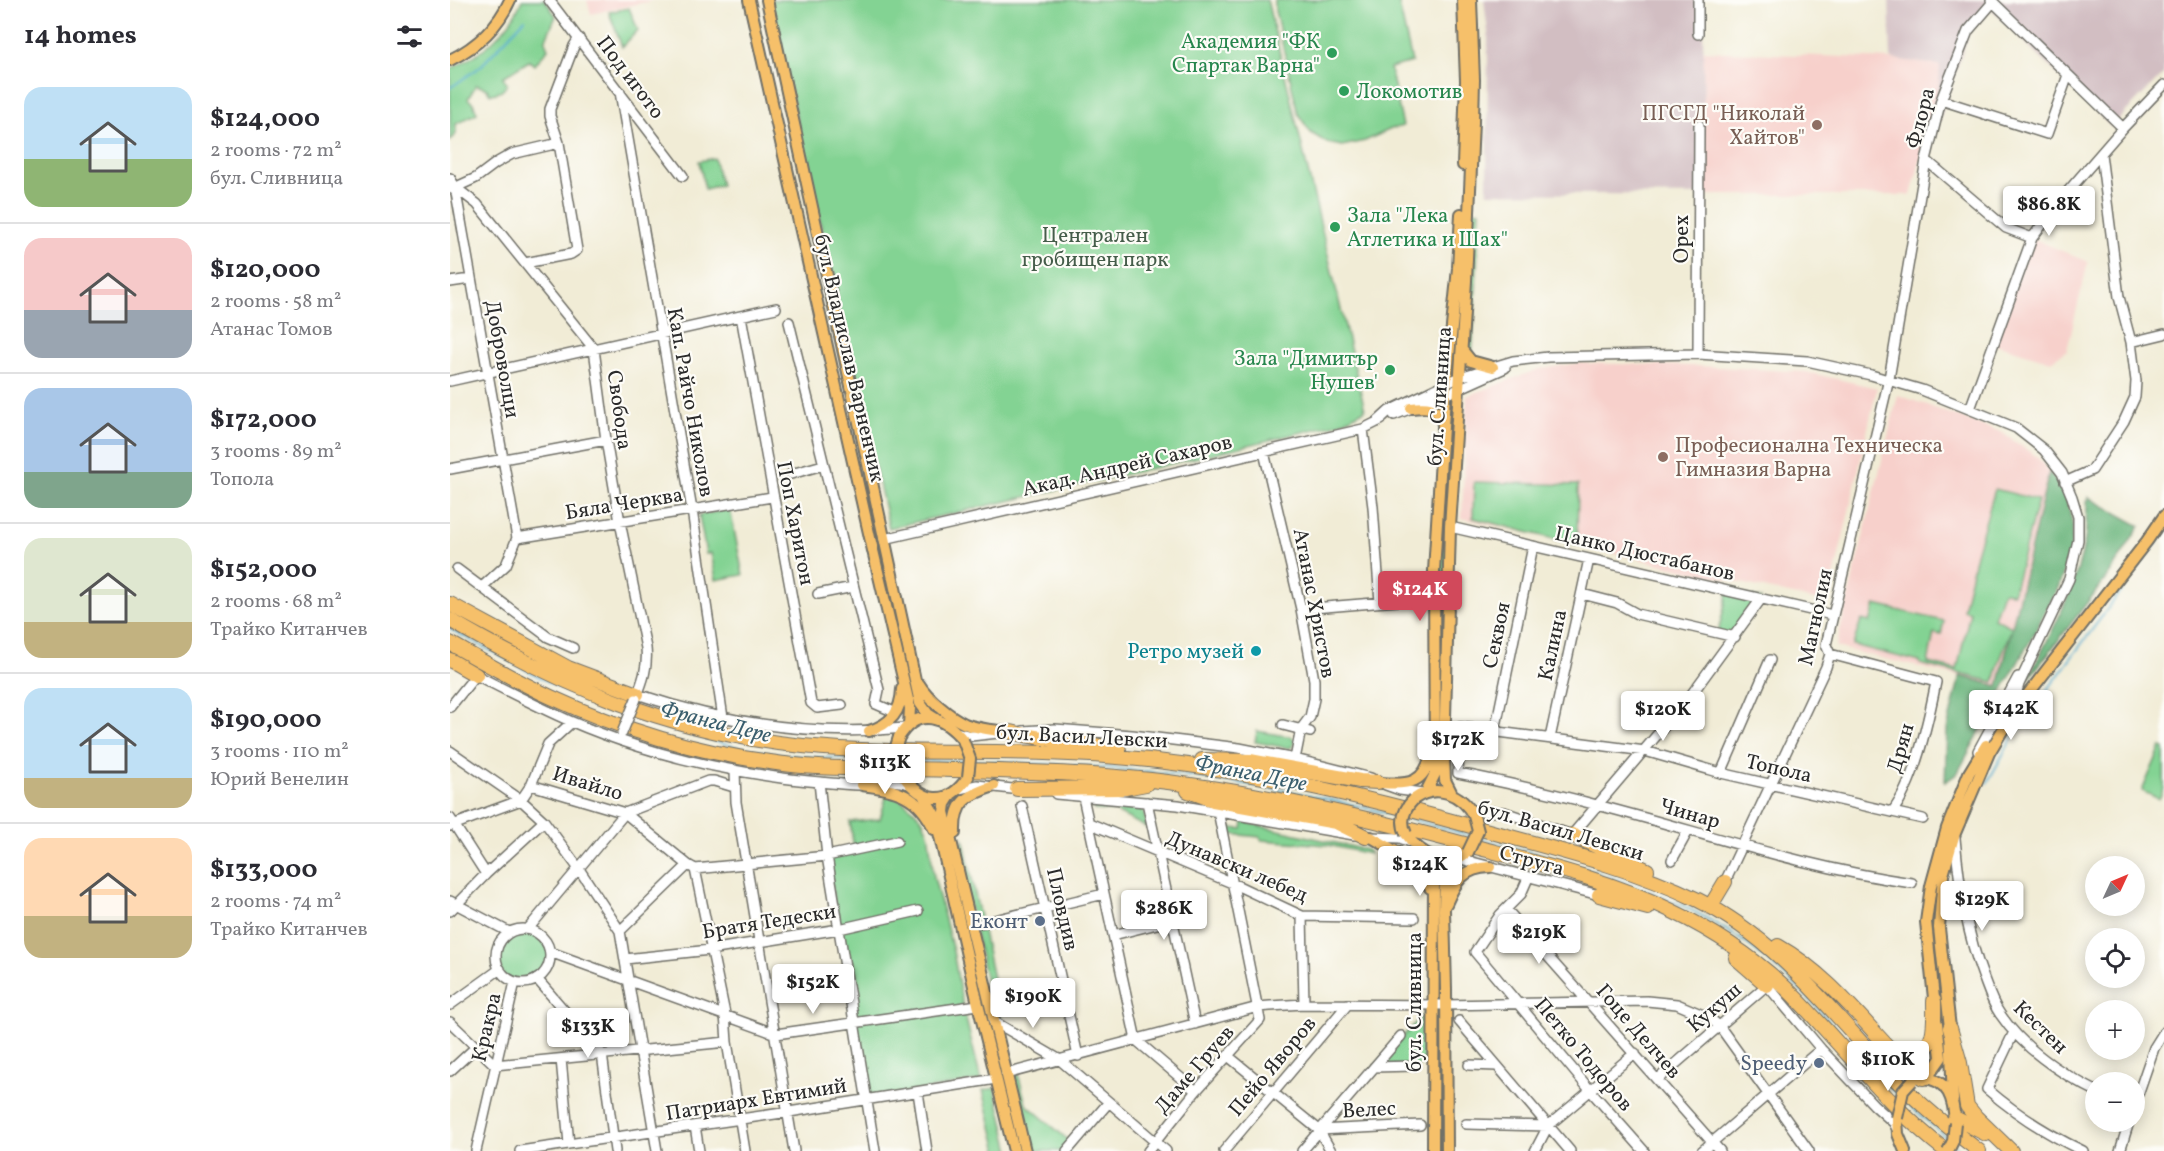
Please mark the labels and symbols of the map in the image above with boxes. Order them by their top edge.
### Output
place label: Академия "ФК Спартак Варна" [1172,28,1320,81]
street label: Под игото [589,30,671,126]
marker: Академия "ФК Спартак Варна" [1325,46,1339,60]
place label: Локомотив [1356,78,1463,107]
marker: Локомотив [1337,84,1351,98]
street label: Флора [1900,85,1943,152]
place label: ПГСГД "Николай Хайтов" [1642,100,1805,153]
marker: ПГСГД "Николай Хайтов" [1810,118,1824,132]
pin: $86.8K [2000,186,2098,237]
place label: Зала "Лека Атлетика и Шах" [1347,202,1508,255]
street label: Орех [1668,215,1697,263]
marker: Зала "Лека Атлетика и Шах" [1328,220,1342,234]
park label: Централен гробищен парк [1022,222,1168,275]
street label: бул. Владислав Варненчик [806,231,891,485]
street label: Доброволци [477,298,526,421]
street label: Кап. Райчо Николов [659,305,720,499]
street label: бул. Сливница [1421,325,1460,467]
place label: Зала "Димитър Нушев' [1234,345,1378,398]
marker: Зала "Димитър Нушев' [1383,363,1397,377]
street label: Свобода [599,368,638,452]
street label: Акад. Андрей Сахаров [1020,428,1235,505]
place label: Професионална Техническа Гимназия Варна [1675,432,1943,485]
marker: Професионална Техническа Гимназия Варна [1656,450,1670,464]
street label: Поп Харитон [768,459,821,588]
street label: Бяла Черква [563,481,685,528]
street label: Цанко Дюстабанов [1552,520,1737,589]
street label: Атанас Христов [1285,526,1342,681]
street label: Магнолия [1792,566,1841,668]
pin: $124K [1378,571,1462,622]
street label: Секвоя [1476,599,1519,671]
street label: Калина [1532,607,1575,684]
place label: Ретро музей [1127,638,1244,667]
marker: Ретро музей [1249,644,1263,658]
pin: $142K [1969,690,2053,741]
pin: $120K [1621,691,1705,742]
water label: Франга Дере [657,695,774,752]
street label: бул. Васил Левски [995,719,1169,756]
street label: Дрян [1880,720,1922,777]
pin: $172K [1416,721,1500,772]
pin: $113K [843,744,927,795]
water label: Франга Дере [1192,748,1309,801]
street label: Топола [1743,748,1815,791]
street label: Ивайло [549,760,626,809]
street label: Чинар [1656,792,1723,837]
street label: бул. Васил Левски [1474,794,1647,869]
street label: Дунавски лебед [1161,824,1312,910]
street label: Струга [1496,839,1567,884]
pin: $124K [1378,846,1462,897]
north arrow [2085,856,2145,916]
street label: Пловдив [1038,865,1085,954]
pin: $129K [1940,881,2024,932]
pin: $286K [1122,890,1206,941]
street label: Братя Тедески [700,898,839,947]
place label: Еконт [970,908,1028,937]
marker: Еконт [1033,914,1047,928]
pin: $219K [1497,914,1581,965]
street label: бул. Сливница [1401,932,1430,1072]
pin: $152K [771,964,855,1015]
street label: Кукуш [1681,976,1749,1040]
pin: $190K [991,978,1075,1029]
street label: Гоце Делчев [1588,978,1687,1086]
street label: Кракра [465,990,510,1065]
street label: Петко Тодоров [1527,992,1639,1118]
street label: Кестен [2006,995,2074,1062]
pin: $133K [546,1008,630,1059]
street label: Пейо Яворов [1223,1011,1324,1123]
street label: Даме Груев [1149,1019,1242,1121]
pin: $110K [1846,1041,1930,1092]
place label: Speedy [1740,1050,1808,1079]
marker: Speedy [1812,1056,1826,1070]
street label: Патриарх Евтимий [664,1072,849,1129]
street label: Велес [1341,1095,1397,1126]

